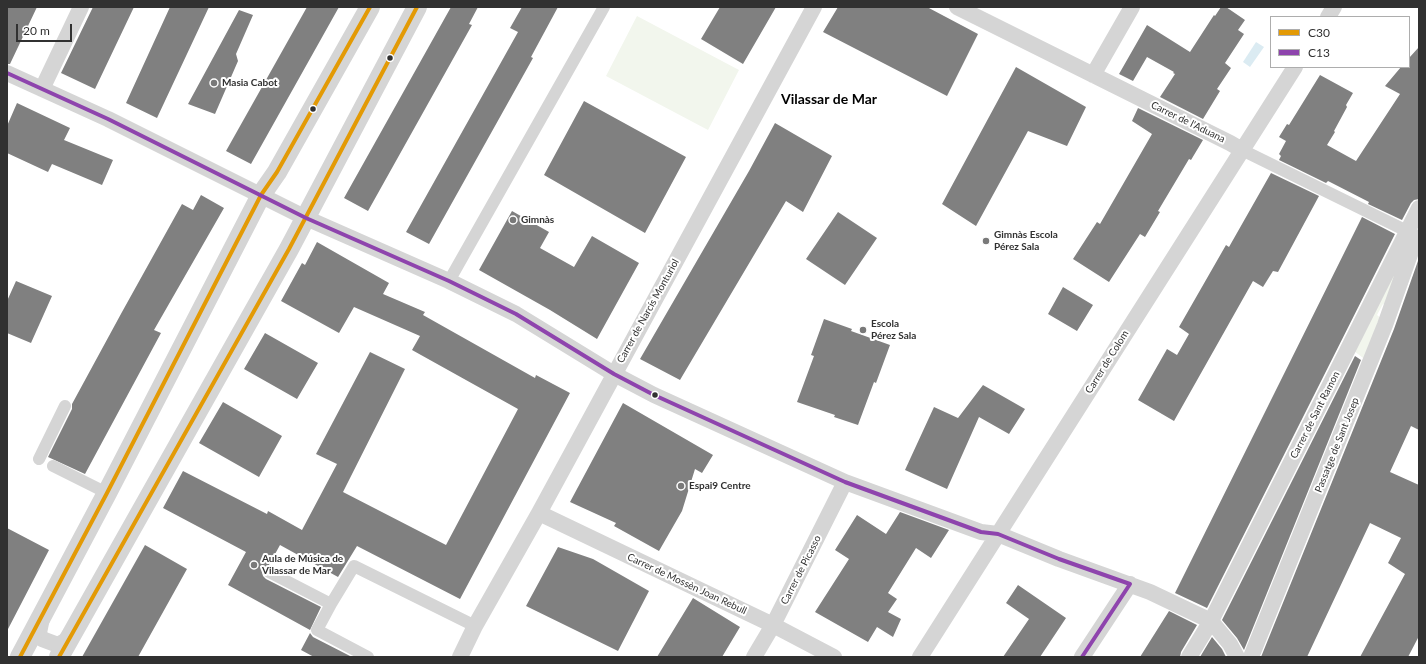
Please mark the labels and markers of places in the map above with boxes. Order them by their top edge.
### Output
unlabelled marker [385,53,395,63]
place label: Masia Cabot [222,77,278,89]
marker: Masia Cabot [209,78,219,88]
unlabelled marker [308,104,318,114]
place label: Gimnàs [521,214,554,226]
marker: Gimnàs [508,215,518,225]
place label: Gimnàs Escola Pérez Sala [994,229,1058,252]
marker: Gimnàs Escola Pérez Sala [981,236,991,246]
place label: Escola Pérez Sala [871,318,916,342]
marker: Escola Pérez Sala [858,325,868,335]
unlabelled marker [650,390,660,400]
place label: Espai9 Centre [689,480,751,492]
marker: Espai9 Centre [676,481,686,491]
place label: Aula de Música de Vilassar de Mar [262,553,343,576]
marker: Aula de Música de Vilassar de Mar [249,560,259,570]

